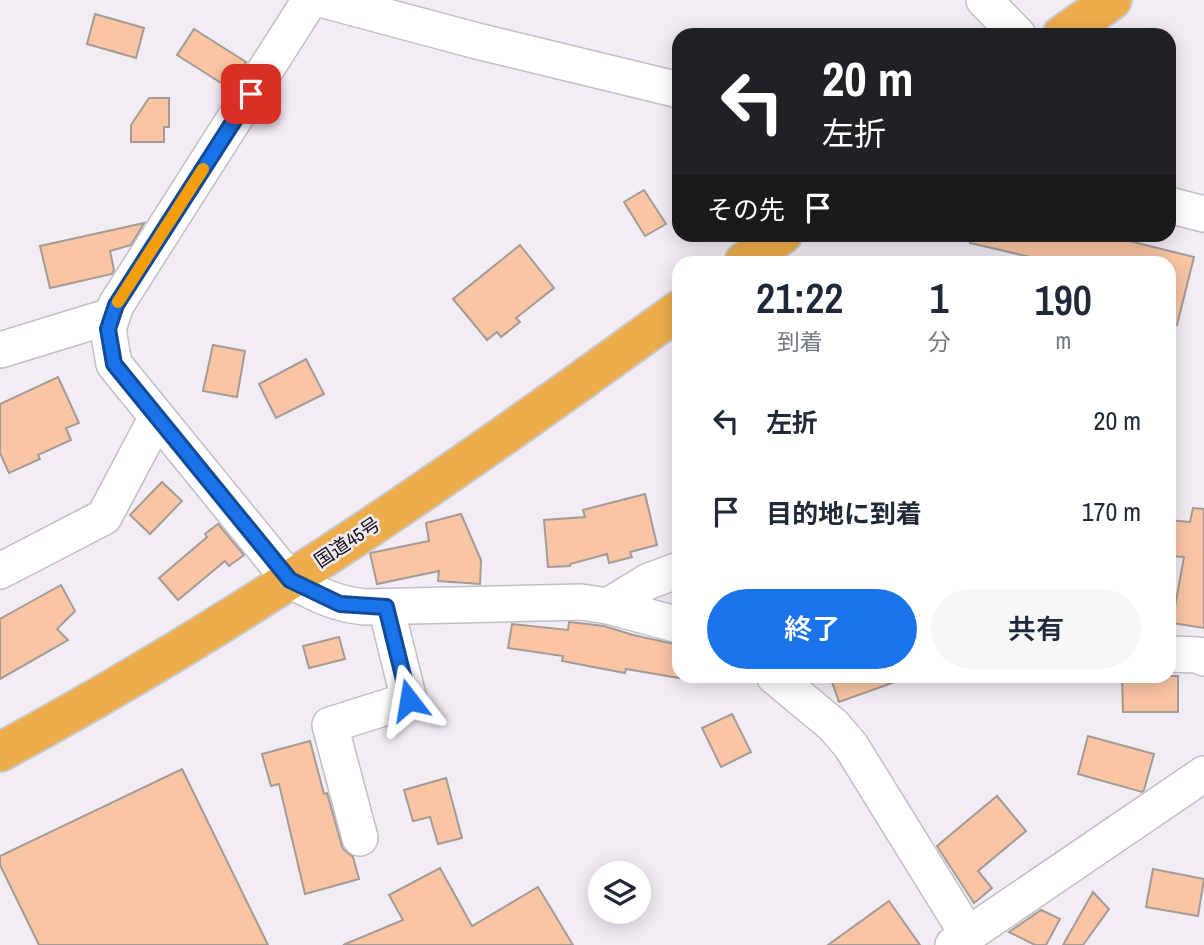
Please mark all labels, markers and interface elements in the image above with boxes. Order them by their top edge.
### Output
text: 20 m [822,45,914,111]
icon: left [707,56,798,147]
pin [221,64,281,124]
icon: arrive [232,75,270,113]
text: 左折 [822,112,886,155]
icon: arrive [799,189,837,227]
text: その先 [707,192,785,227]
text: 21:22 [756,270,843,326]
text: 1 [929,270,949,326]
text: 190 [1035,272,1092,328]
text: m [1055,325,1071,356]
text: 到着 [777,326,823,357]
text: 分 [927,326,950,357]
icon: left [707,402,745,440]
text: 20 m [1094,403,1141,438]
text: 左折 [766,405,818,440]
icon: arrive [707,493,745,531]
text: 170 m [1082,494,1141,529]
text: 目的地に到着 [766,496,922,531]
street label: 国道45号 [309,510,385,574]
button: 終了 [707,589,917,669]
button: 共有 [931,589,1141,669]
position arrow [372,663,446,737]
map controls [588,861,651,924]
button: layers [588,861,651,924]

